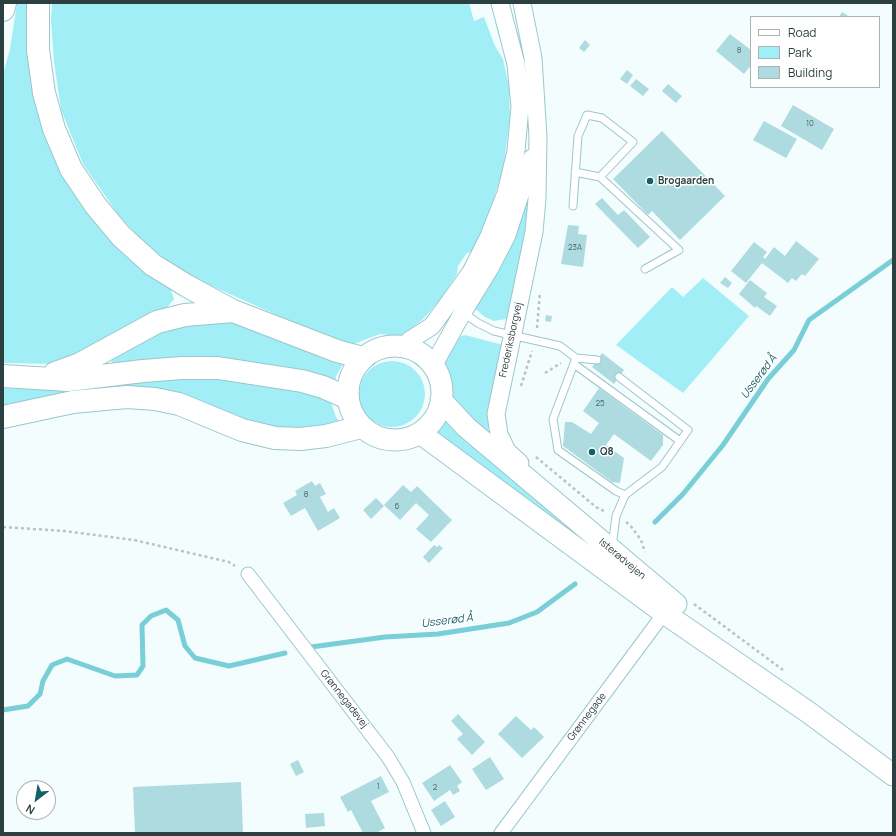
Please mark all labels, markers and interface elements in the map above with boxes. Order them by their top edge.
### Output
legend [750,16,880,88]
text: Road [788,24,816,41]
text: Park [788,44,812,61]
house number: 8 [737,46,741,56]
text: Building [788,64,832,81]
house number: 10 [806,119,814,129]
place label: Brogaarden [658,175,714,187]
marker: Brogaarden [645,176,655,186]
house number: 23A [568,243,582,253]
street label: Frederiksborgvej [497,301,525,379]
water label: Usserød Å [738,352,780,402]
house number: 25 [595,399,605,409]
place label: Q8 [600,446,614,458]
marker: Q8 [587,447,597,457]
house number: 8 [304,490,308,500]
house number: 6 [395,502,399,512]
street label: Isterødvejen [596,536,648,582]
water label: Usserød Å [421,611,473,631]
street label: Grønnegadevej [318,668,370,730]
street label: Grønnegade [565,690,609,744]
north arrow [16,780,56,820]
house number: 1 [376,782,380,792]
house number: 2 [433,783,437,793]
text: N [23,801,37,818]

